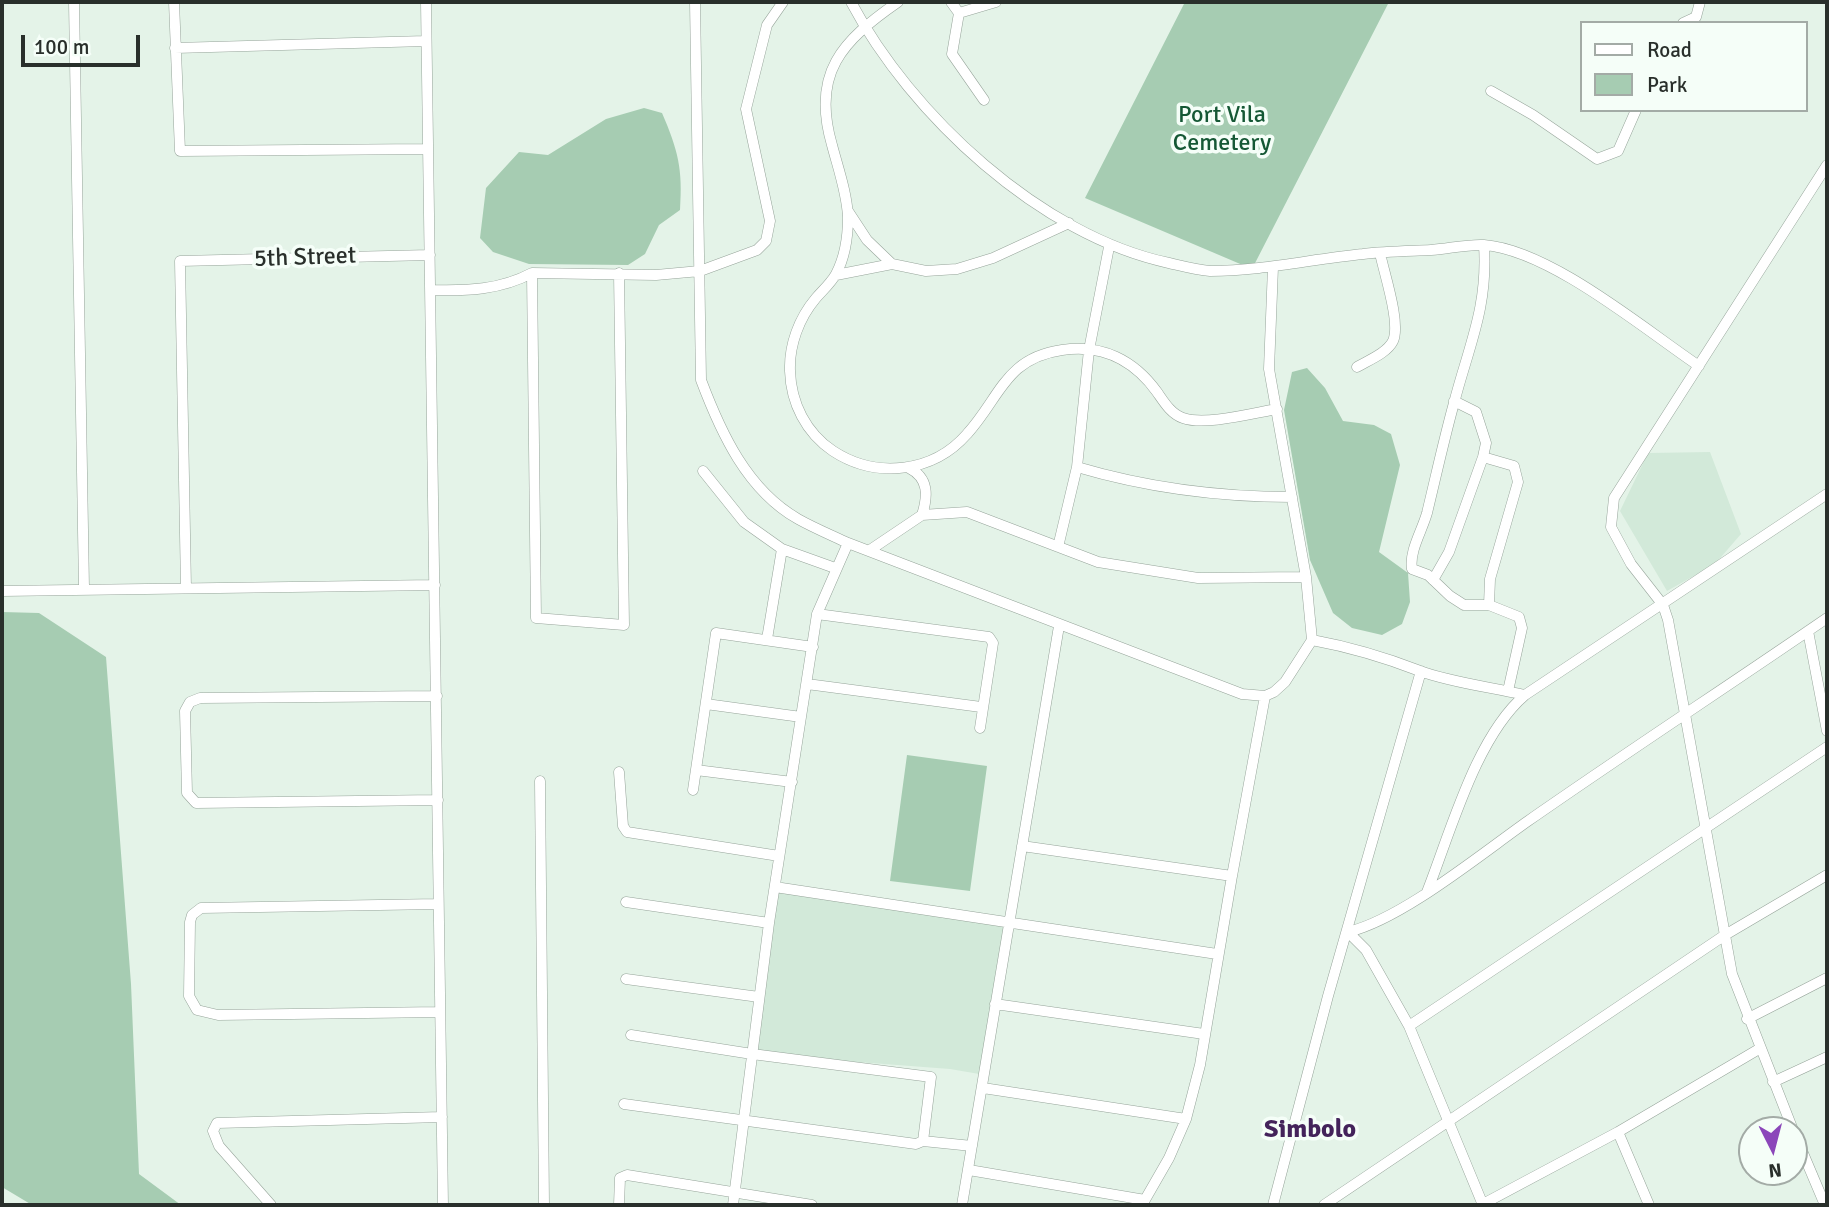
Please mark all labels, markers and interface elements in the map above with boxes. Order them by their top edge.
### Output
scale bar [24,21,144,65]
legend [1580,21,1808,112]
text: 100 m [34,34,89,60]
text: Road [1647,37,1692,63]
text: Park [1647,72,1687,98]
park label: Port Vila Cemetery [1173,102,1271,158]
street label: 5th Street [253,242,357,274]
district label: Simbolo [1264,1114,1356,1146]
north arrow [1738,1116,1808,1186]
text: N [1767,1157,1783,1183]

